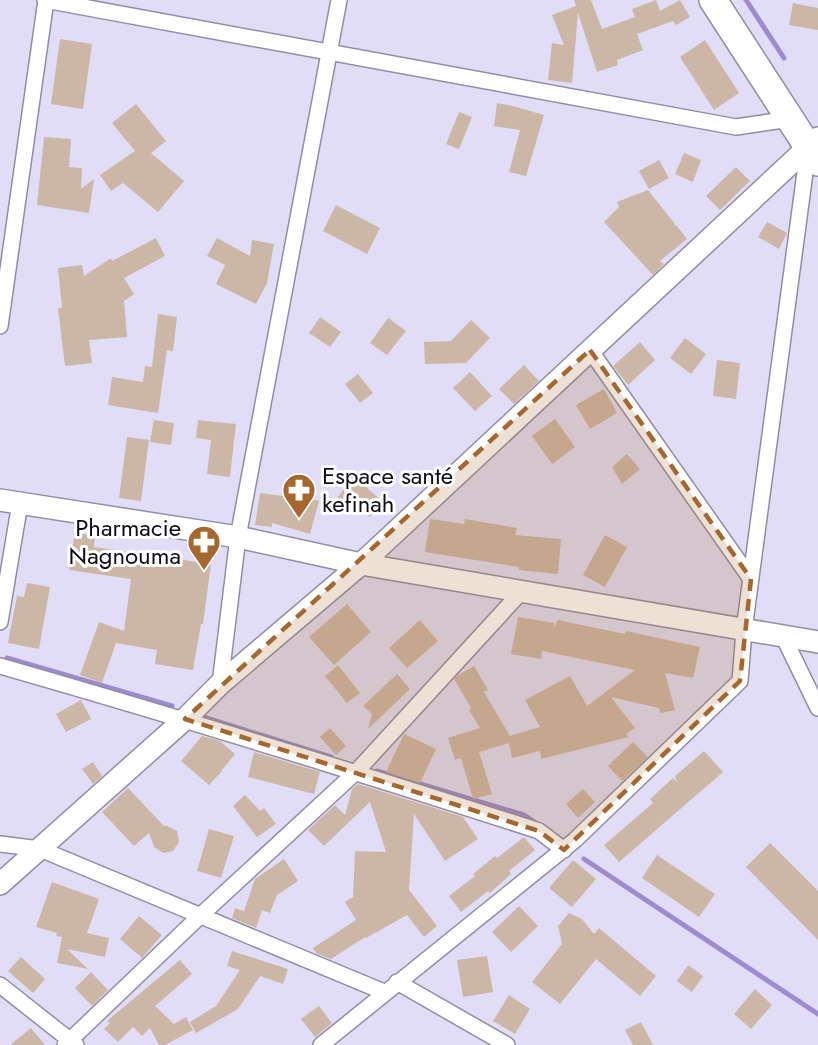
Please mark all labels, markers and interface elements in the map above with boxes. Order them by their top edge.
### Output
place label: Espace santé kefinah [322,458,453,521]
pharmacy icon: Espace santé kefinah [281,472,317,519]
place label: Pharmacie Nagnouma [69,510,181,573]
pharmacy icon: Pharmacie Nagnouma [186,524,222,571]

